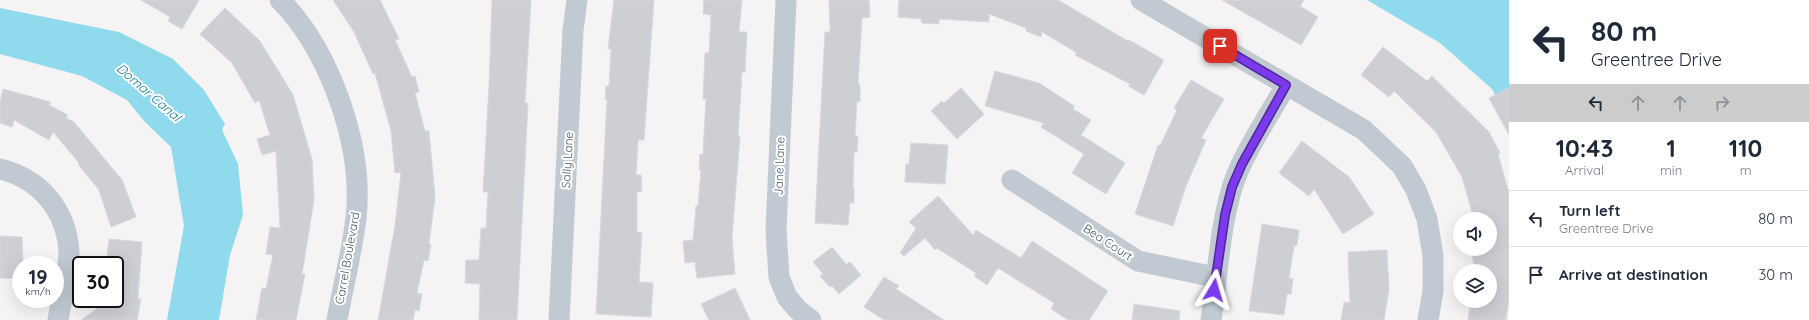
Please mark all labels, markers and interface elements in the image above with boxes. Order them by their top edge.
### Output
text: 80 m [1591,13,1657,48]
icon: left [1525,16,1577,68]
pin [1203,29,1237,63]
icon: arrive [1209,35,1231,57]
text: Greentree Drive [1591,48,1722,71]
water label: Domar Canal [113,60,186,126]
icon: left [1585,92,1607,114]
icon: ahead [1627,92,1649,114]
icon: ahead [1669,92,1691,114]
icon: right [1711,92,1733,114]
street label: Sally Lane [558,131,576,189]
text: 10:43 [1556,133,1613,163]
text: 1 [1666,133,1676,163]
text: 110 [1729,133,1762,163]
street label: Jane Lane [770,136,788,196]
text: Arrival [1565,162,1604,178]
text: min [1660,162,1682,178]
text: m [1740,162,1751,178]
text: Turn left [1559,201,1621,220]
icon: left [1525,208,1547,230]
text: 80 m [1758,209,1793,228]
street label: Carrel Boulevard [332,211,362,305]
map controls [1453,212,1497,308]
button: sound [1453,212,1497,256]
text: Greentree Drive [1559,220,1654,236]
street label: Bea Court [1081,221,1135,263]
speed limit sign: 30 [72,256,124,308]
text: 19 [28,264,48,289]
button: layers [1453,264,1497,308]
icon: arrive [1525,264,1547,286]
text: Arrive at destination [1559,265,1708,284]
text: 30 m [1758,265,1793,284]
position arrow [1193,269,1235,311]
text: km/h [25,285,51,298]

